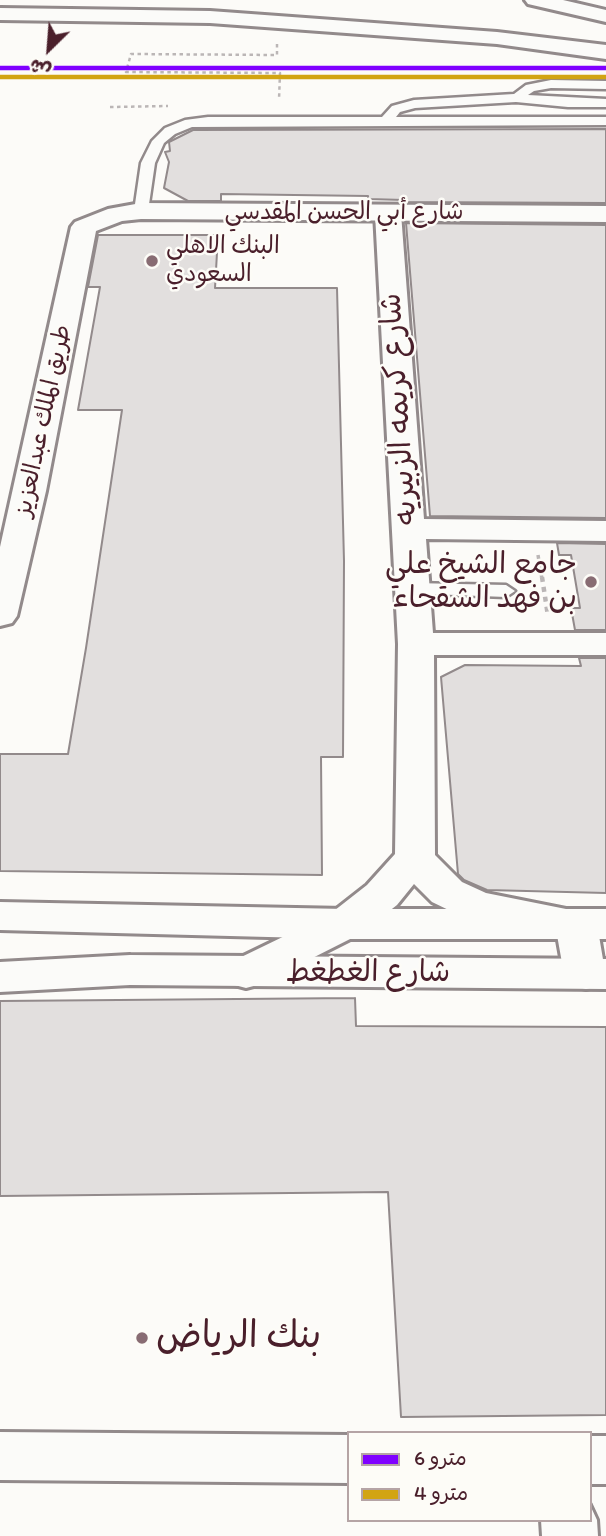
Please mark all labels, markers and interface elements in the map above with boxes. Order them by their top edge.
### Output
north arrow [14,14,84,84]
text: ش [26,54,54,83]
street label: شارع أبي الحسن المقدسي [224,199,464,227]
place label: البنك الاهلي السعودي [166,233,280,289]
marker: البنك الاهلي السعودي [144,253,160,269]
street label: شارع كريمه الزبيريه [374,292,426,526]
street label: طريق الملك عبدالعزيز [10,322,78,520]
place label: جامع الشيخ علي بن فهد الشقحاء [385,547,577,618]
marker: جامع الشيخ علي بن فهد الشقحاء [583,574,599,590]
street label: شارع الغطغط [286,955,450,991]
place label: بنك الرياض [156,1316,321,1360]
marker: بنك الرياض [134,1330,150,1346]
legend [347,1431,592,1522]
text: مترو 6 [414,1445,467,1470]
text: مترو 4 [414,1480,468,1505]

